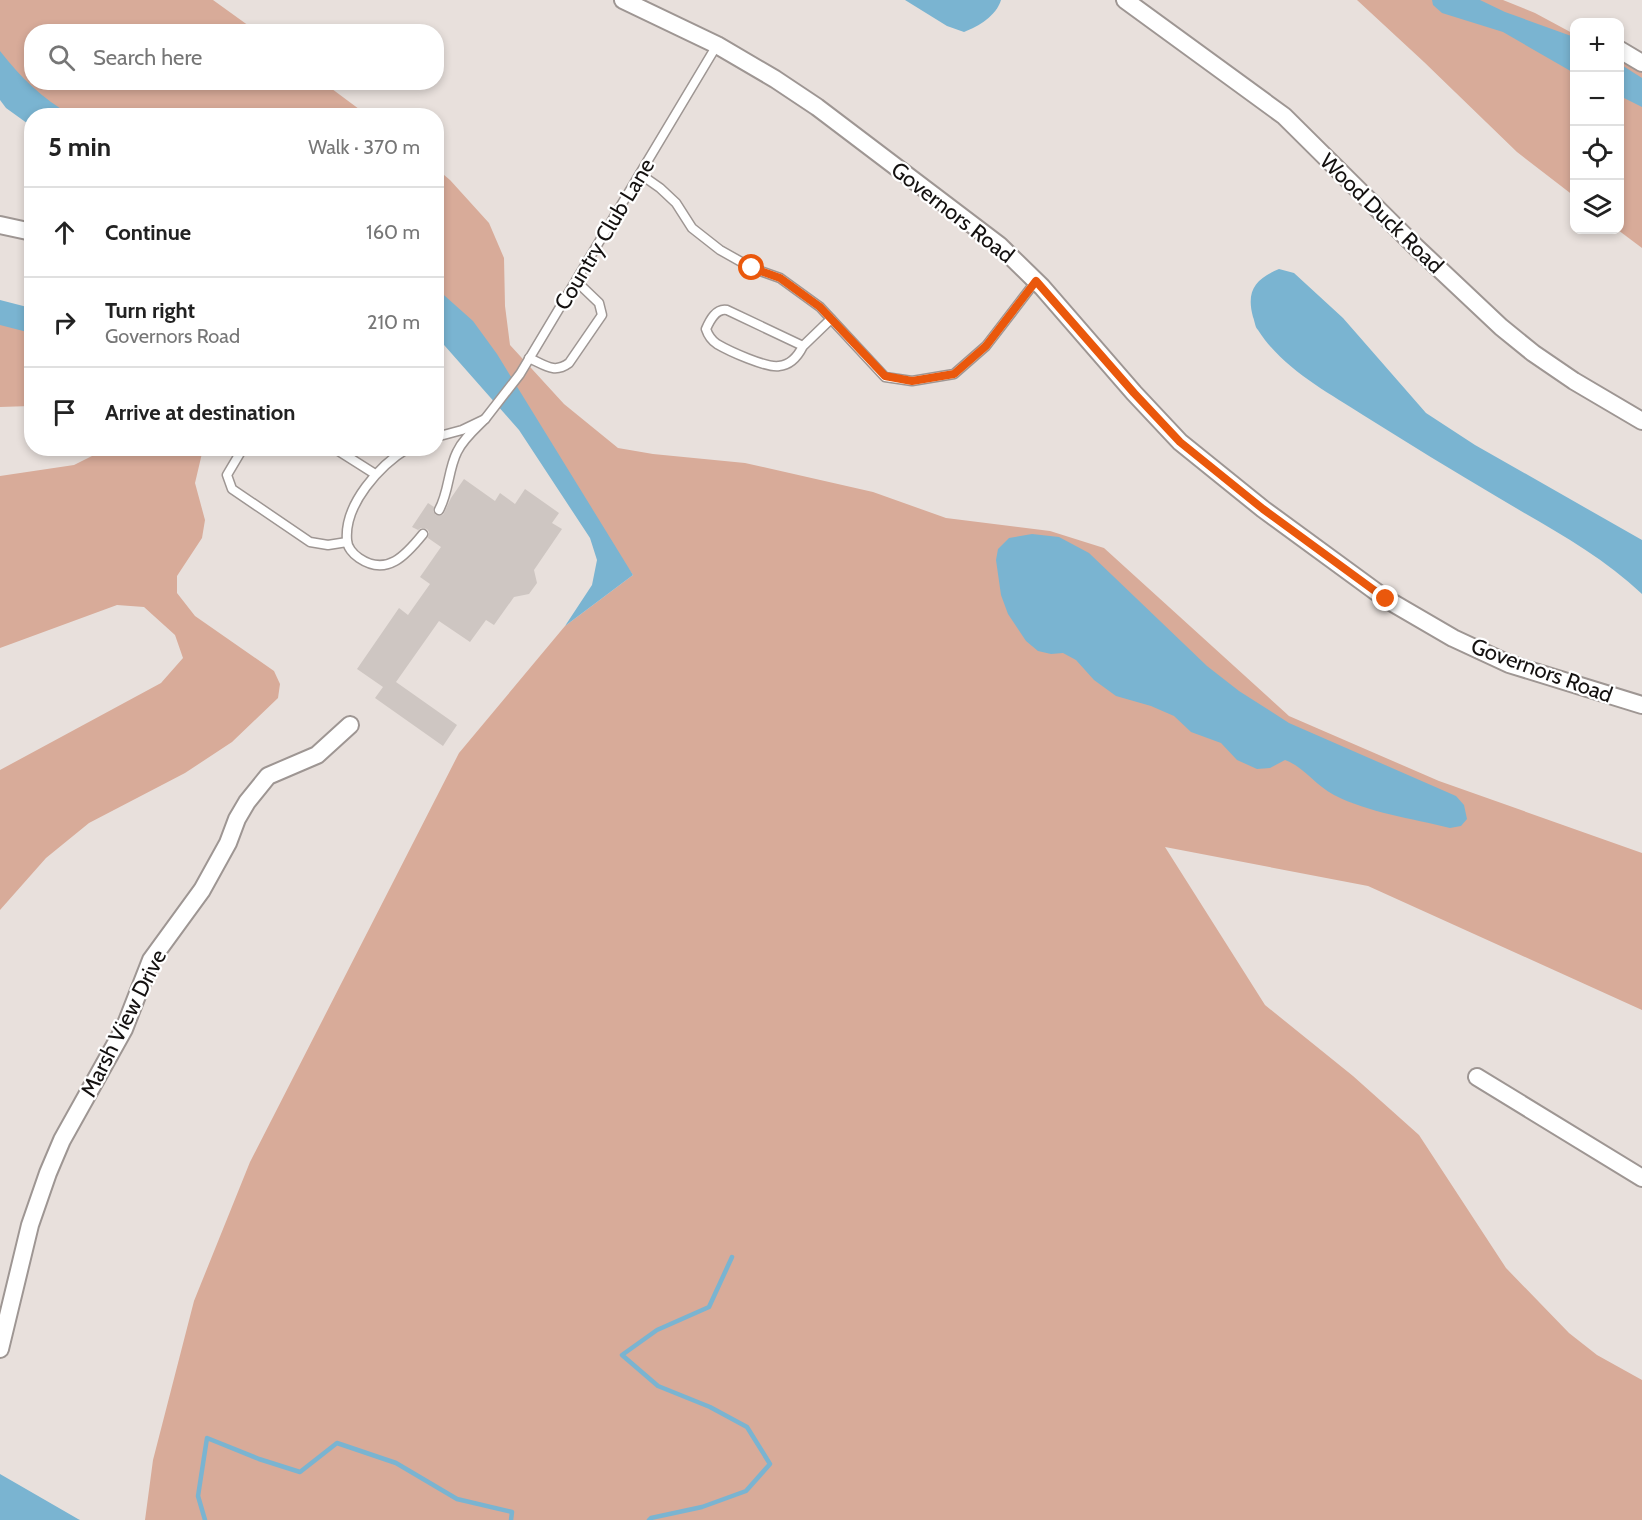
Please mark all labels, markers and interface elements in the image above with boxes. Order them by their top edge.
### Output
map controls [1570,18,1624,234]
button: + [1570,18,1624,72]
search box [24,24,444,90]
icon: search [45,41,78,74]
text: Search here [93,44,202,71]
button: − [1570,72,1624,126]
button: locate [1570,126,1624,180]
text: 5 min [48,131,111,163]
text: Walk · 370 m [308,135,420,159]
street label: Wood Duck Road [1314,148,1449,279]
street label: Country Club Lane [549,154,660,315]
street label: Governors Road [886,156,1020,269]
button: layers [1570,180,1624,234]
icon: ahead [48,216,81,249]
text: Continue [105,219,191,246]
text: 160 m [366,220,420,244]
route start [738,254,764,280]
text: Turn right [105,297,195,324]
icon: right [48,306,81,339]
text: 210 m [367,310,420,334]
text: Governors Road [105,324,240,348]
icon: arrive [48,396,81,429]
text: Arrive at destination [105,399,295,426]
route end [1372,585,1398,611]
street label: Governors Road [1467,632,1616,709]
street label: Marsh View Drive [75,945,172,1101]

